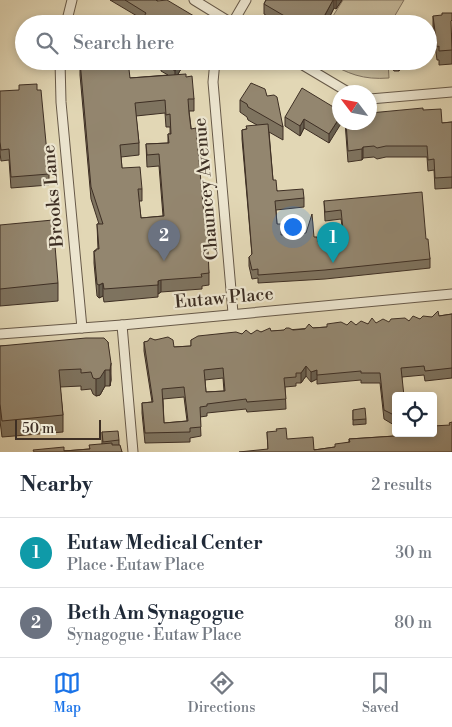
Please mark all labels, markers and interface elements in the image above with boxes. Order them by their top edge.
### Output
search box [15,15,437,70]
icon: search [33,29,61,57]
text: Search here [73,31,174,55]
north arrow [332,85,377,130]
street label: Chauncey Avenue [188,117,224,261]
street label: Brooks Lane [37,144,69,249]
your location [280,214,306,240]
pin: 2 [148,220,180,261]
pin: 1 [317,222,349,263]
street label: Eutaw Place [173,282,275,314]
map controls [392,392,437,437]
button: locate [392,392,437,437]
scale bar [15,417,101,440]
text: 50 m [22,420,54,438]
text: Nearby [20,472,93,498]
text: 2 results [371,475,432,495]
text: Eutaw Medical Center [67,531,263,555]
text: 1 [32,543,40,563]
text: 30 m [395,543,432,563]
text: Place · Eutaw Place [67,555,205,575]
text: Beth Am Synagogue [67,601,244,625]
text: 2 [31,613,41,633]
text: 80 m [394,613,432,633]
text: Synagogue · Eutaw Place [67,625,242,645]
tab: Map [53,669,81,717]
tab: Directions [188,669,255,717]
tab: Saved [362,669,399,717]

